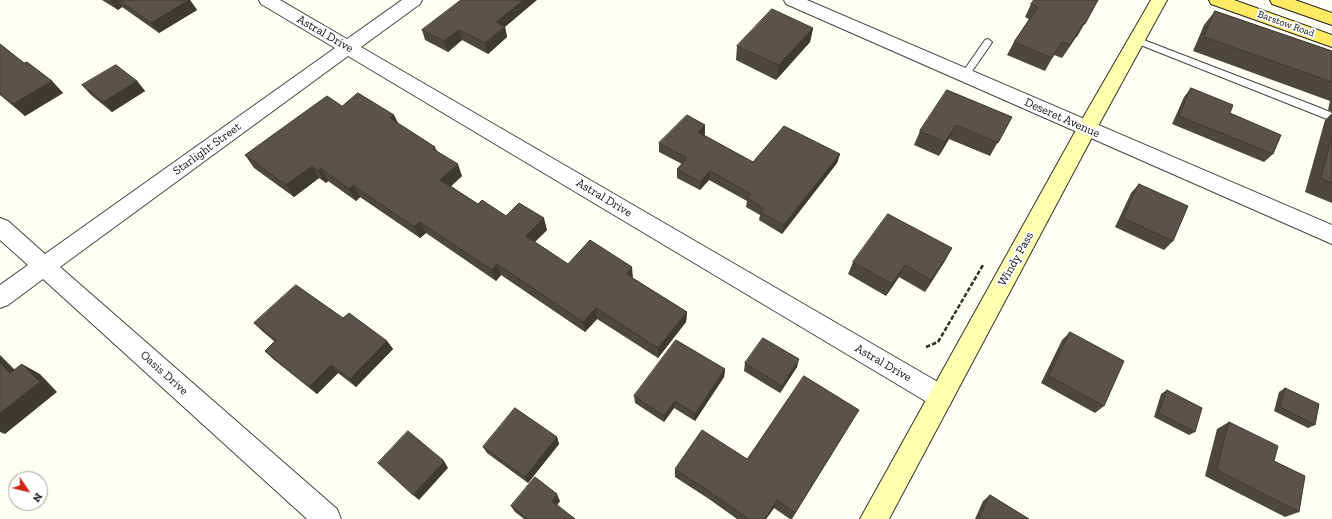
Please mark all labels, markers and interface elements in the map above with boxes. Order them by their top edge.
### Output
street label: Barstow Road [1256,8,1316,40]
street label: Astral Drive [294,12,356,56]
street label: Deseret Avenue [1022,95,1102,141]
street label: Starlight Street [170,120,244,178]
street label: Astral Drive [574,176,634,220]
street label: Windy Pass [995,229,1037,289]
street label: Astral Drive [852,341,914,385]
street label: Oasis Drive [137,348,191,398]
north arrow [8,471,48,511]
text: N [30,490,45,505]

